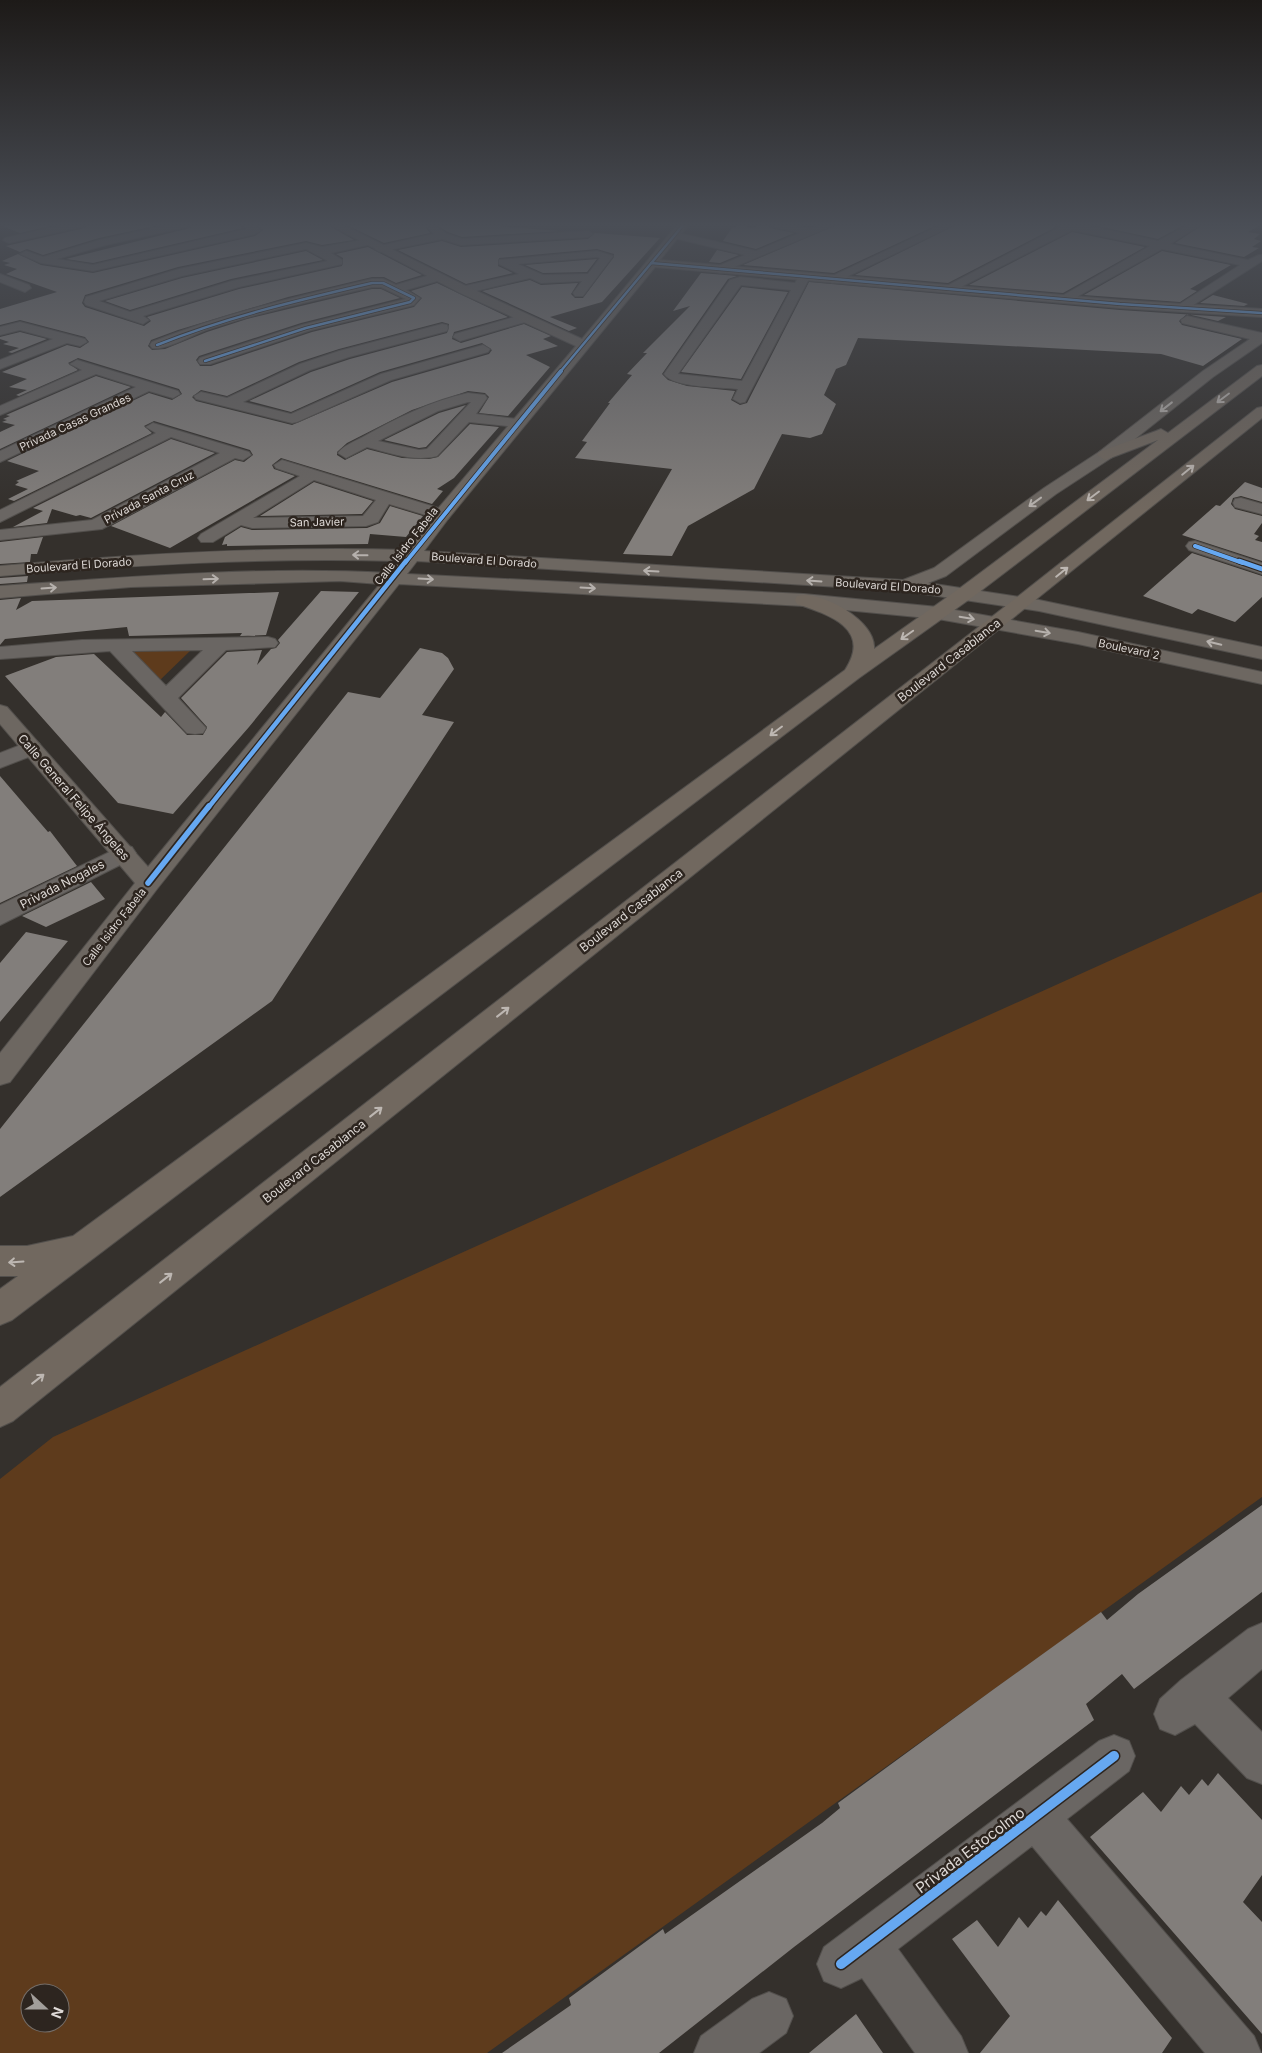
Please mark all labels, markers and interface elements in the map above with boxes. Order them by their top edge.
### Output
street label: Privada Casas Grandes [17,390,133,454]
one-way arrow [1216,393,1230,403]
one-way arrow [1160,401,1173,412]
one-way arrow [1181,465,1195,475]
street label: Privada Santa Cruz [102,467,196,527]
one-way arrow [1086,491,1100,501]
one-way arrow [1028,497,1042,507]
street label: Calle Isidro Fabela [371,504,441,588]
street label: San Javier [290,515,344,529]
street label: Boulevard El Dorado [431,549,538,571]
one-way arrow [352,550,368,560]
street label: Boulevard El Dorado [26,554,133,576]
one-way arrow [644,566,660,575]
one-way arrow [1055,566,1068,577]
one-way arrow [203,575,219,584]
one-way arrow [417,575,433,584]
street label: Boulevard El Dorado [835,575,942,597]
one-way arrow [806,576,822,586]
one-way arrow [40,583,56,592]
one-way arrow [580,584,596,593]
one-way arrow [958,614,974,624]
street label: Boulevard Casablanca [894,615,1004,705]
one-way arrow [1035,628,1051,637]
one-way arrow [900,630,914,640]
street label: Boulevard 2 [1097,636,1161,662]
one-way arrow [1207,638,1223,647]
one-way arrow [769,726,783,736]
street label: Calle General Felipe Ángeles [15,731,133,863]
street label: Privada Nogales [17,856,107,912]
street label: Boulevard Casablanca [576,865,686,955]
street label: Calle Isidro Fabela [79,885,149,969]
one-way arrow [496,1006,509,1017]
one-way arrow [369,1107,382,1118]
street label: Boulevard Casablanca [259,1116,369,1206]
one-way arrow [8,1257,24,1266]
one-way arrow [159,1273,173,1283]
one-way arrow [31,1373,44,1384]
street label: Privada Estocolmo [912,1803,1028,1897]
north arrow [20,1983,70,2033]
text: N [48,2005,67,2021]

